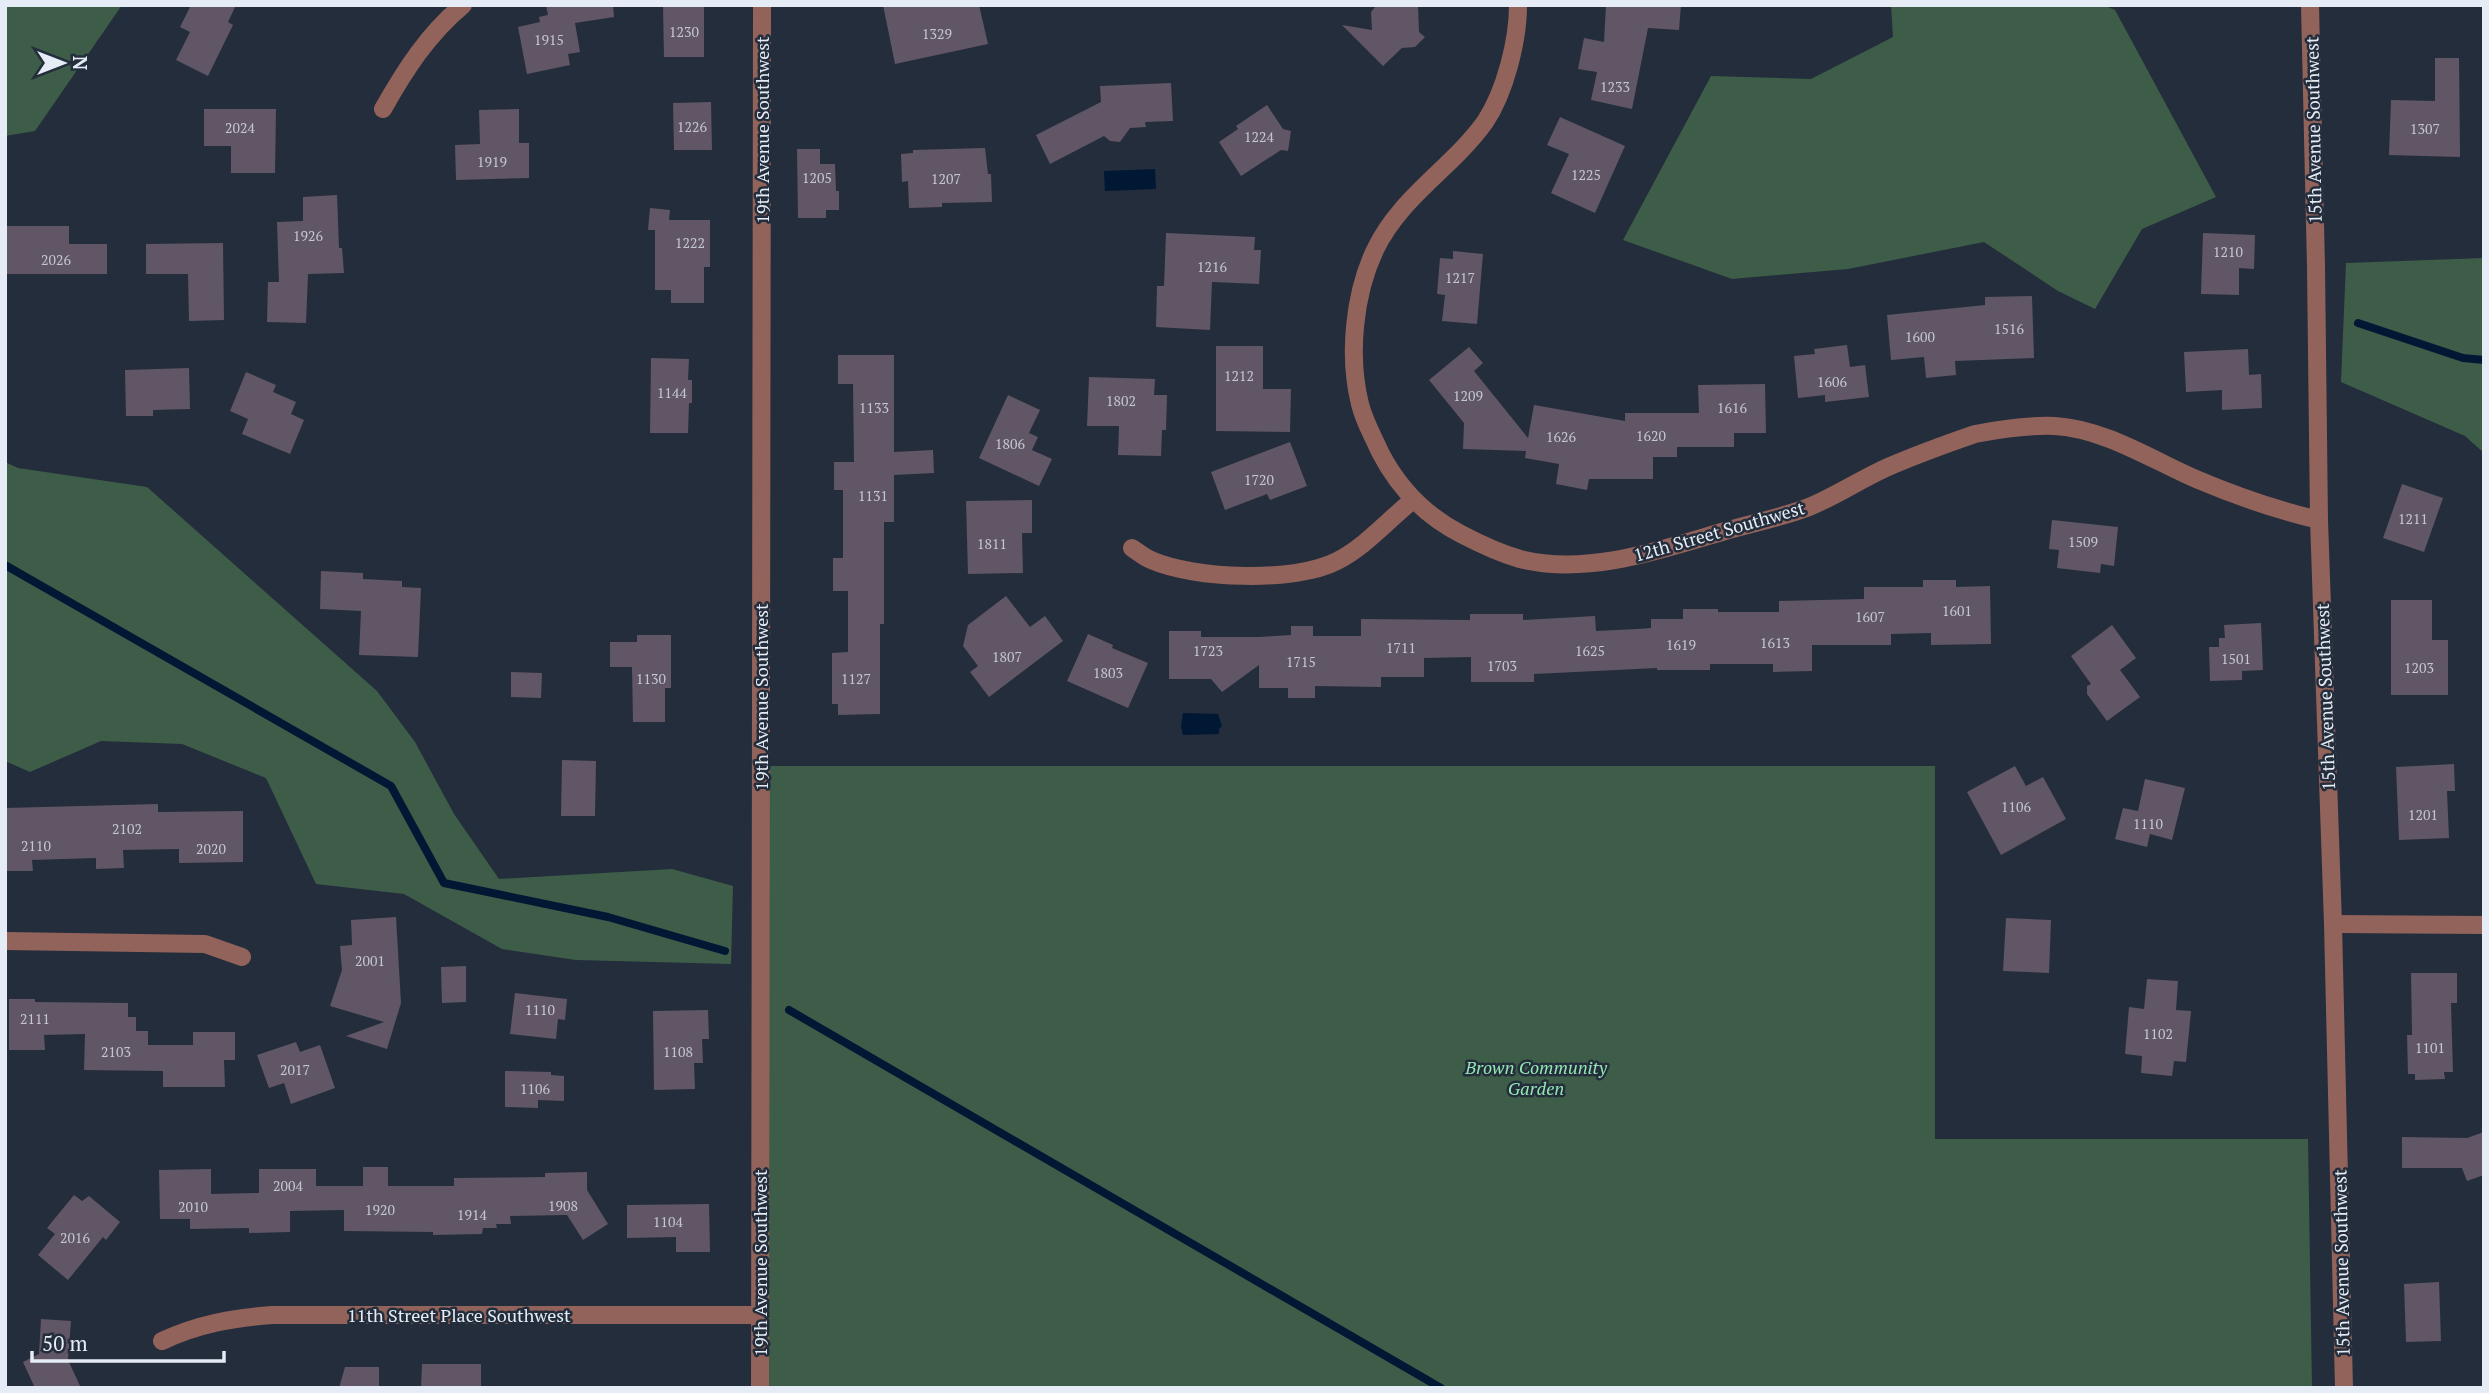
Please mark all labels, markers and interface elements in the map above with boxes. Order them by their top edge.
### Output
house number: 1230 [669,22,699,41]
house number: 1329 [922,24,952,43]
north arrow [28,28,98,98]
house number: 1915 [534,30,564,49]
street label: 19th Avenue Southwest [750,36,774,224]
street label: 15th Avenue Southwest [2299,36,2327,224]
text: N [68,56,93,71]
house number: 1233 [1600,77,1630,96]
house number: 1226 [677,117,707,136]
house number: 2024 [225,118,255,137]
house number: 1307 [2410,119,2440,138]
house number: 1224 [1244,127,1274,146]
house number: 1919 [477,152,507,171]
house number: 1225 [1571,165,1601,184]
house number: 1205 [802,168,832,187]
house number: 1207 [931,169,961,188]
house number: 1926 [293,226,323,245]
house number: 1222 [675,233,705,252]
house number: 1210 [2213,242,2243,261]
house number: 2026 [41,250,71,269]
house number: 1216 [1197,257,1227,276]
house number: 1217 [1445,268,1475,287]
house number: 1516 [1994,319,2024,338]
house number: 1600 [1905,327,1935,346]
house number: 1212 [1224,366,1254,385]
house number: 1606 [1817,372,1847,391]
house number: 1144 [657,383,687,402]
house number: 1209 [1453,386,1483,405]
house number: 1802 [1106,391,1136,410]
house number: 1133 [859,398,889,417]
house number: 1616 [1717,398,1747,417]
house number: 1620 [1636,426,1666,445]
house number: 1626 [1546,427,1576,446]
house number: 1806 [995,434,1025,453]
house number: 1720 [1244,470,1274,489]
house number: 1131 [858,486,888,505]
street label: 12th Street Southwest [1631,495,1808,567]
house number: 1211 [2398,509,2428,528]
house number: 1509 [2068,532,2098,551]
house number: 1811 [977,534,1007,553]
house number: 1601 [1942,601,1972,620]
street label: 19th Avenue Southwest [749,603,773,791]
street label: 15th Avenue Southwest [2310,603,2340,791]
house number: 1607 [1855,607,1885,626]
house number: 1613 [1760,633,1790,652]
house number: 1619 [1666,635,1696,654]
house number: 1711 [1386,638,1416,657]
house number: 1723 [1193,641,1223,660]
house number: 1625 [1575,641,1605,660]
house number: 1807 [992,647,1022,666]
house number: 1501 [2221,649,2251,668]
house number: 1715 [1286,652,1316,671]
house number: 1703 [1487,656,1517,675]
house number: 1203 [2404,658,2434,677]
house number: 1803 [1093,663,1123,682]
house number: 1130 [636,669,666,688]
house number: 1127 [841,669,871,688]
house number: 1106 [2001,797,2031,816]
house number: 1201 [2408,805,2438,824]
house number: 1110 [2133,814,2163,833]
house number: 2102 [112,819,142,838]
house number: 2110 [21,836,51,855]
house number: 2020 [196,839,226,858]
house number: 2001 [355,951,385,970]
house number: 1110 [525,1000,555,1019]
house number: 2111 [20,1009,50,1028]
house number: 1102 [2143,1024,2173,1043]
house number: 1101 [2415,1038,2445,1057]
house number: 2103 [101,1042,131,1061]
house number: 1108 [663,1042,693,1061]
park label: Brown Community Garden [1464,1055,1608,1100]
house number: 2017 [280,1060,310,1079]
house number: 1106 [520,1079,550,1098]
street label: 19th Avenue Southwest [748,1169,772,1357]
street label: 15th Avenue Southwest [2327,1169,2355,1357]
house number: 2004 [273,1176,303,1195]
house number: 1908 [548,1196,578,1215]
house number: 2010 [178,1197,208,1216]
house number: 1920 [365,1200,395,1219]
house number: 1914 [457,1205,487,1224]
house number: 1104 [653,1212,683,1231]
house number: 2016 [60,1228,90,1247]
street label: 11th Street Place Southwest [347,1303,571,1327]
scale bar [32,1320,224,1364]
text: 50 m [42,1329,88,1357]

